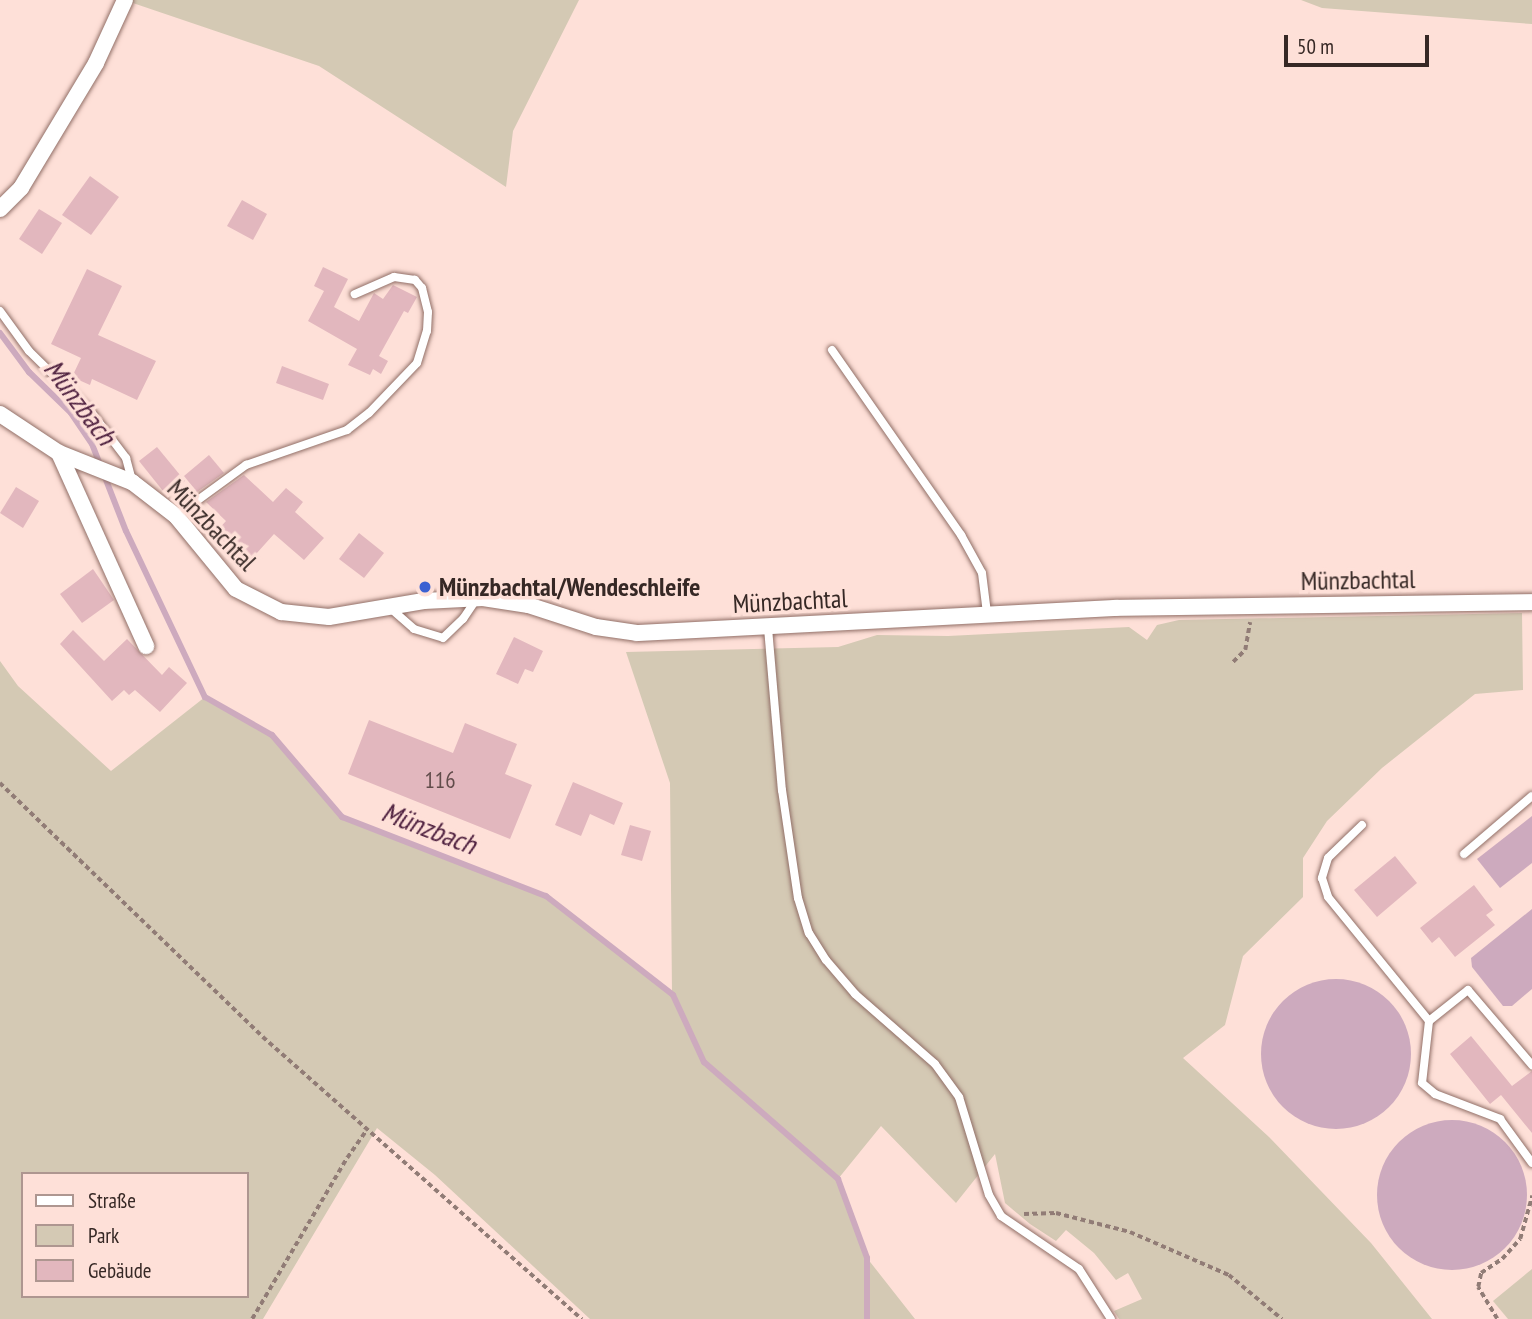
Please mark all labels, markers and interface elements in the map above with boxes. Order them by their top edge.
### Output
scale bar [1287,21,1432,65]
text: 50 m [1297,33,1334,60]
water label: Münzbach [37,353,123,451]
street label: Münzbachtal [161,473,263,577]
street label: Münzbachtal [1300,563,1416,597]
place label: Münzbachtal/Wendeschleife [439,571,700,603]
marker: Münzbachtal/Wendeschleife [417,579,433,595]
street label: Münzbachtal [732,582,848,620]
house number: 116 [424,766,456,794]
water label: Münzbach [377,795,481,861]
legend [21,1172,248,1298]
text: Straße [88,1187,136,1214]
text: Park [88,1222,119,1249]
text: Gebäude [88,1257,151,1284]

